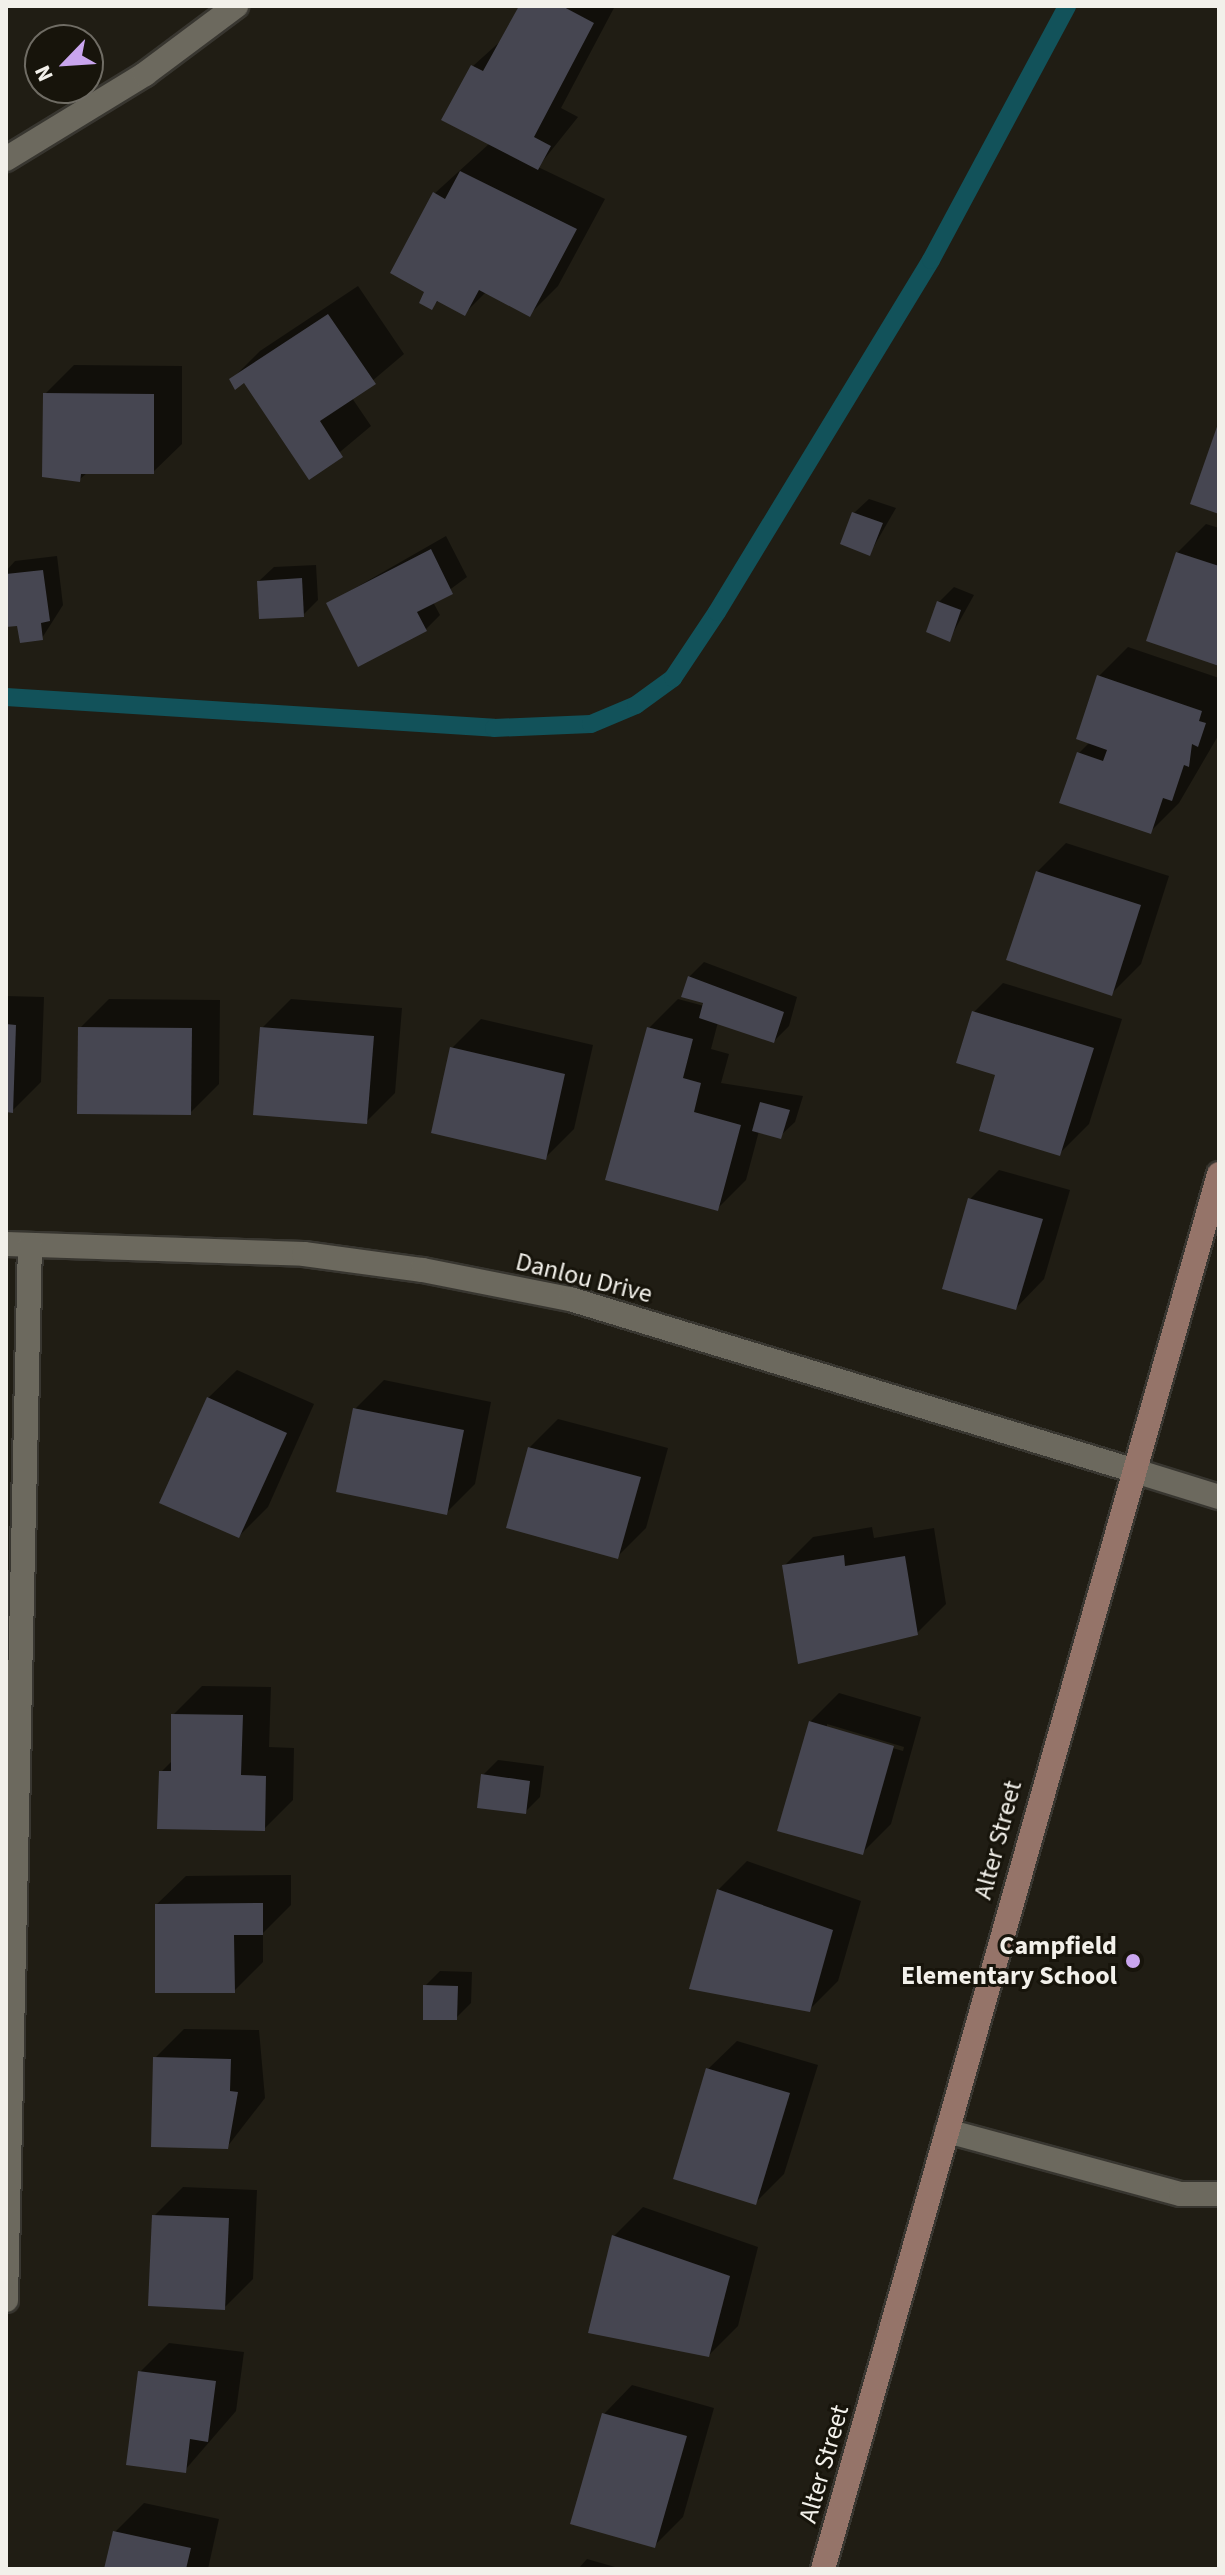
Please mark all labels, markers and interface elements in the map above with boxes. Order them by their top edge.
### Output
north arrow [24,24,104,104]
text: N [26,60,62,87]
street label: Danlou Drive [512,1246,656,1310]
street label: Alter Street [967,1777,1029,1903]
place label: Campfield Elementary School [901,1930,1117,1992]
marker: Campfield Elementary School [1124,1952,1142,1970]
street label: Alter Street [792,2401,856,2527]

